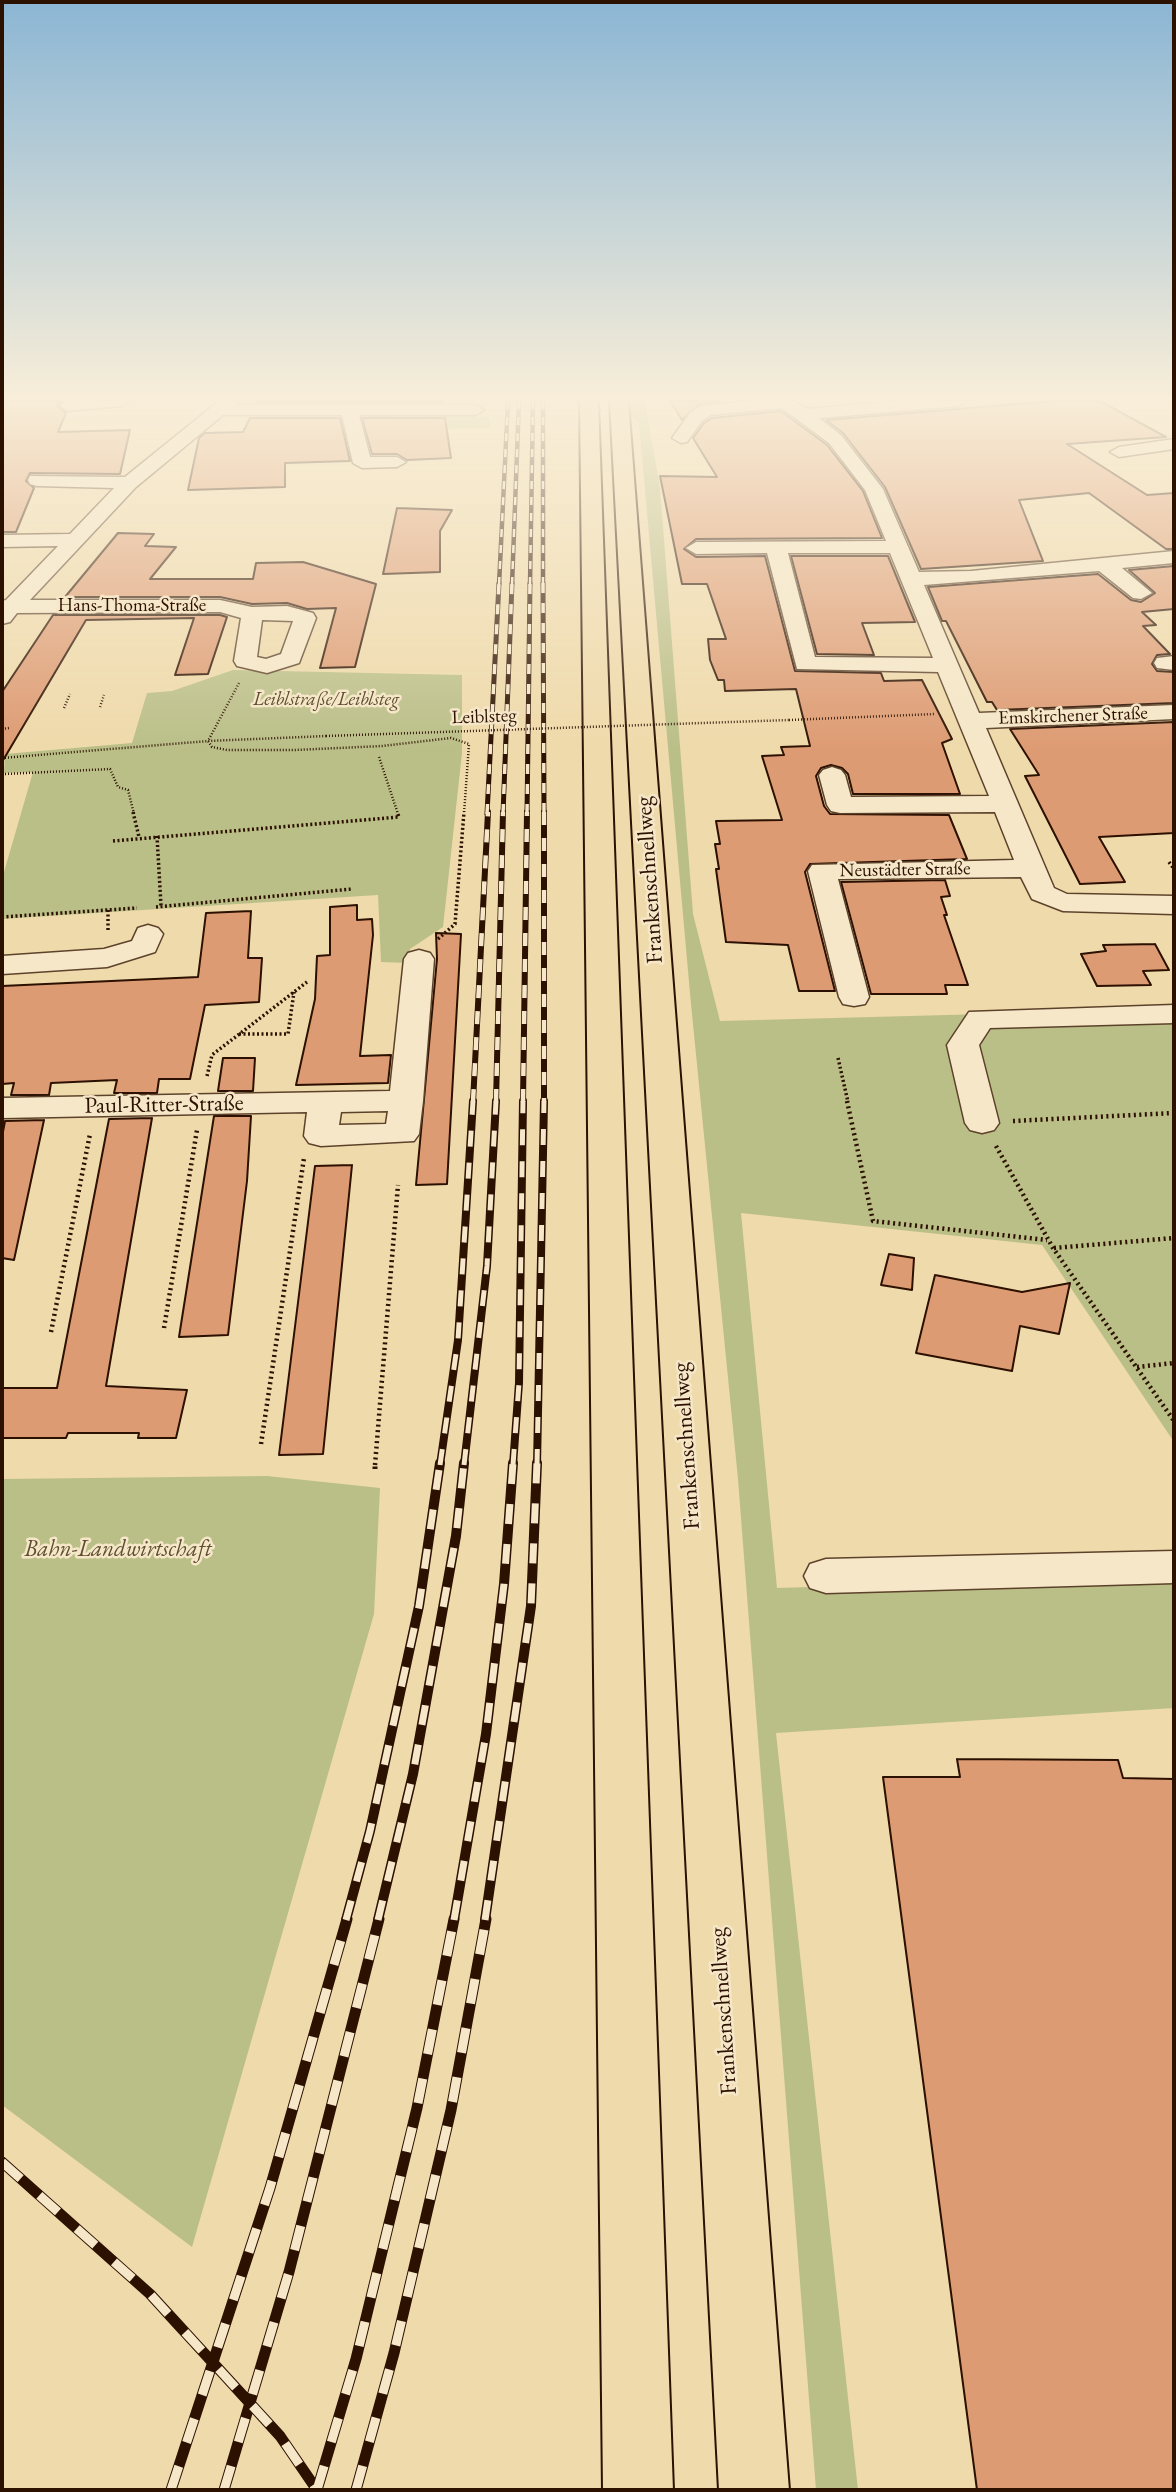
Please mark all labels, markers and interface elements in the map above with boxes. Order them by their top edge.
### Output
street label: Hans-Thoma-Straße [58,595,206,617]
park label: Leiblstraße/Leiblsteg [253,689,399,711]
street label: Emskirchener Straße [998,702,1148,730]
street label: Leiblsteg [451,704,517,730]
street label: Frankenschnellweg [630,795,670,965]
street label: Neustädter Straße [839,857,971,883]
street label: Paul-Ritter-Straße [84,1090,244,1120]
street label: Frankenschnellweg [667,1361,707,1531]
park label: Bahn-Landwirtschaft [24,1536,212,1564]
street label: Frankenschnellweg [704,1926,744,2096]

